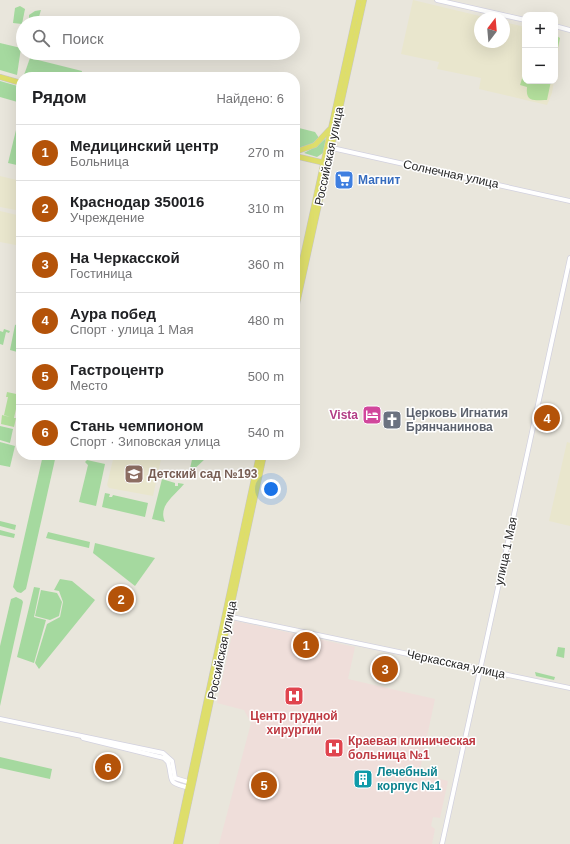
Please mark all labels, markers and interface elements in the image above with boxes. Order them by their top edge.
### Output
north arrow [474,12,510,48]
map controls [522,12,558,84]
button: + [522,12,558,48]
search box [16,16,300,60]
icon: search [30,27,52,49]
text: Поиск [62,30,104,47]
button: − [522,48,558,84]
text: Рядом [32,88,87,107]
text: Найдено: 6 [216,91,284,106]
street label: Российская улица [312,105,346,207]
text: Медицинский центр [70,137,219,154]
text: 1 [41,145,49,160]
text: 270 m [248,145,284,160]
text: Больница [70,154,129,169]
street label: Солнечная улица [402,157,500,191]
supermarket icon: Магнит [333,169,355,191]
place label: Магнит [358,173,400,187]
text: Краснодар 350016 [70,193,204,210]
text: 2 [41,201,49,216]
text: 310 m [248,201,284,216]
text: Учреждение [70,210,145,225]
text: На Черкасской [70,249,180,266]
text: 3 [41,257,49,272]
text: 360 m [248,257,284,272]
text: Гостиница [70,266,132,281]
text: Аура побед [70,305,156,322]
text: 4 [41,313,49,328]
text: 480 m [248,313,284,328]
text: Спорт · улица 1 Мая [70,322,194,337]
text: Гастроцентр [70,361,164,378]
text: 5 [41,369,49,384]
text: 500 m [248,369,284,384]
text: Место [70,378,108,393]
pin: 4 [534,403,560,433]
hotel icon: Vista [361,404,383,426]
place label: Церковь Игнатия Брянчанинова [406,406,508,434]
place label: Vista [330,408,358,422]
church icon: Церковь Игнатия Брянчанинова [381,409,403,431]
text: Стань чемпионом [70,417,203,434]
text: 6 [41,425,49,440]
text: 540 m [248,425,284,440]
text: Спорт · Зиповская улица [70,434,220,449]
school or university icon: Детский сад №193 [123,463,145,485]
place label: Детский сад №193 [148,467,258,481]
your location [261,479,281,499]
street label: улица 1 Мая [492,515,520,587]
pin: 2 [108,584,134,614]
street label: Российская улица [205,599,239,701]
pin: 1 [293,630,319,660]
street label: Черкасская улица [405,647,507,681]
pin: 3 [372,654,398,684]
hospital icon: Центр грудной хирургии [283,685,305,707]
place label: Центр грудной хирургии [250,709,338,737]
place label: Краевая клиническая больница №1 [348,734,476,762]
hospital icon: Краевая клиническая больница №1 [323,737,345,759]
pin: 6 [95,752,121,782]
place label: Лечебный корпус №1 [377,765,442,793]
building icon: Лечебный корпус №1 [352,768,374,790]
pin: 5 [251,770,277,800]

